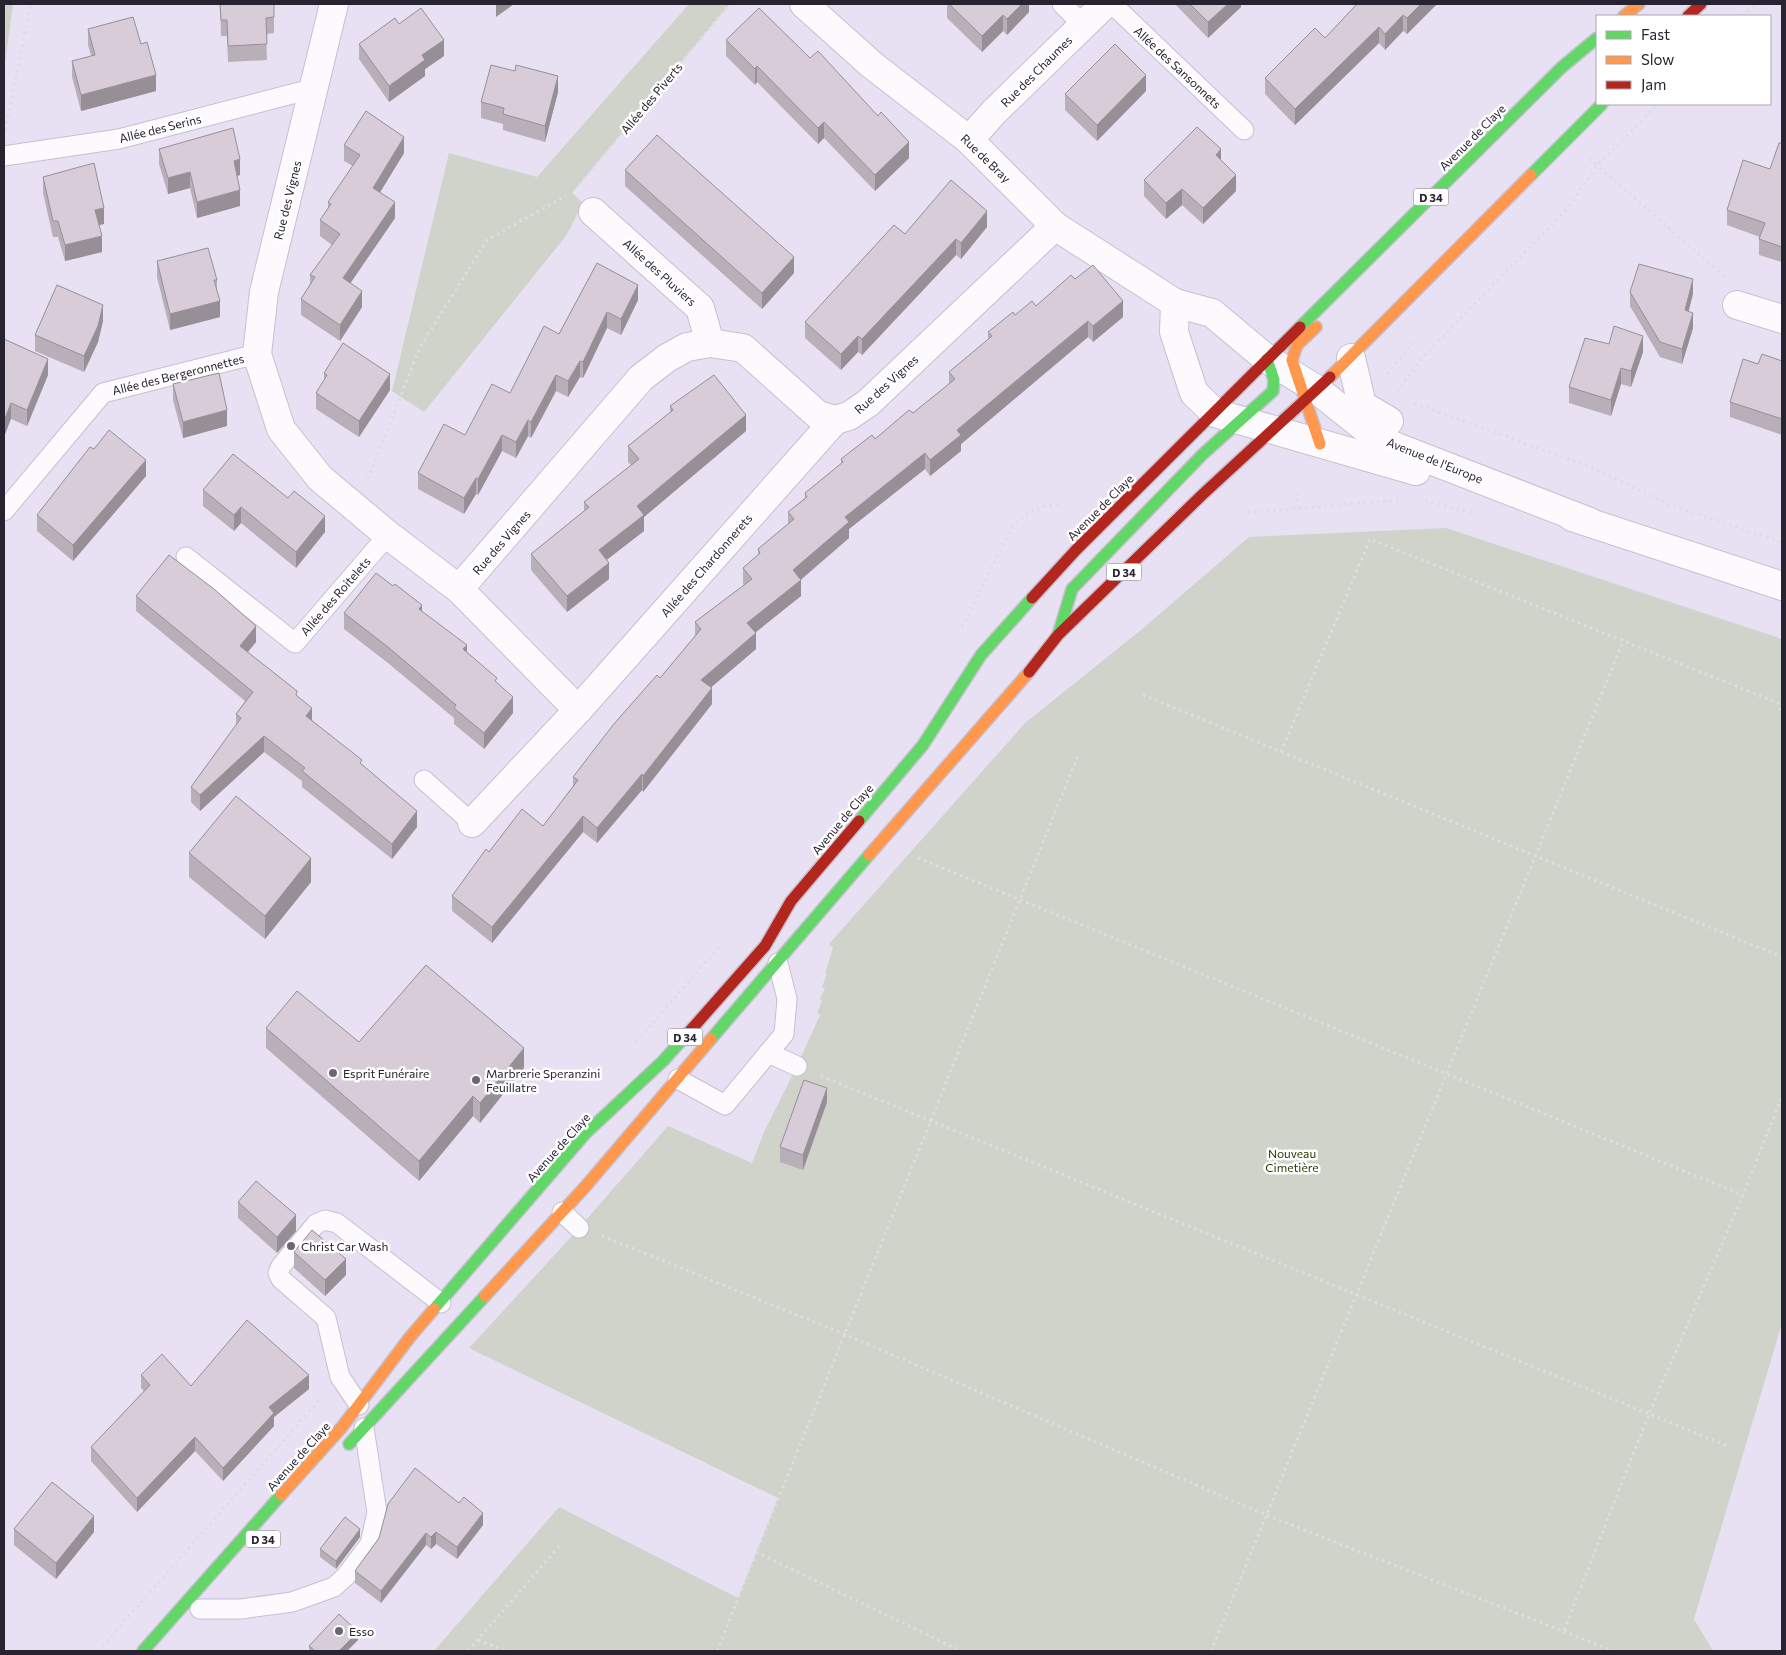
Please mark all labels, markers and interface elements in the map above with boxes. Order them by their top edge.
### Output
legend [1596,15,1771,105]
street label: Allée des Sansonnets [1132,23,1224,111]
text: Fast [1641,25,1670,43]
street label: Rue des Chaumes [998,33,1074,109]
text: Slow [1641,50,1674,68]
street label: Allée des Piverts [617,60,685,136]
text: Jam [1641,75,1666,93]
street label: Avenue de Claye [1436,101,1508,173]
street label: Allée des Serins [118,111,202,145]
street label: Rue de Bray [958,131,1014,185]
street label: Rue des Vignes [270,159,304,241]
road number: D 34 [1414,188,1448,206]
street label: Allée des Pluviers [621,236,699,308]
street label: Allée des Bergeronnettes [111,351,245,397]
street label: Rue des Vignes [851,352,921,416]
street label: Avenue de l'Europe [1385,434,1485,486]
street label: Avenue de Claye [1064,471,1136,543]
street label: Rue des Vignes [469,507,533,577]
street label: Allée des Chardonnerets [658,511,754,619]
street label: Allée des Roitelets [297,554,373,638]
road number: D 34 [1106,564,1142,580]
street label: Avenue de Claye [808,781,876,857]
road number: D 34 [668,1028,702,1046]
place label: Esprit Funéraire [343,1066,429,1080]
place label: Marbrerie Speranzini Feuillatre [486,1066,600,1094]
marker: Esprit Funéraire [327,1067,339,1079]
marker: Marbrerie Speranzini Feuillatre [470,1074,482,1086]
street label: Avenue de Claye [523,1110,593,1184]
park label: Nouveau Cimetière [1265,1146,1319,1174]
place label: Christ Car Wash [301,1239,388,1253]
marker: Christ Car Wash [285,1240,297,1252]
street label: Avenue de Claye [263,1419,333,1493]
road number: D 34 [246,1530,280,1548]
place label: Esso [349,1624,374,1638]
marker: Esso [333,1625,345,1637]

